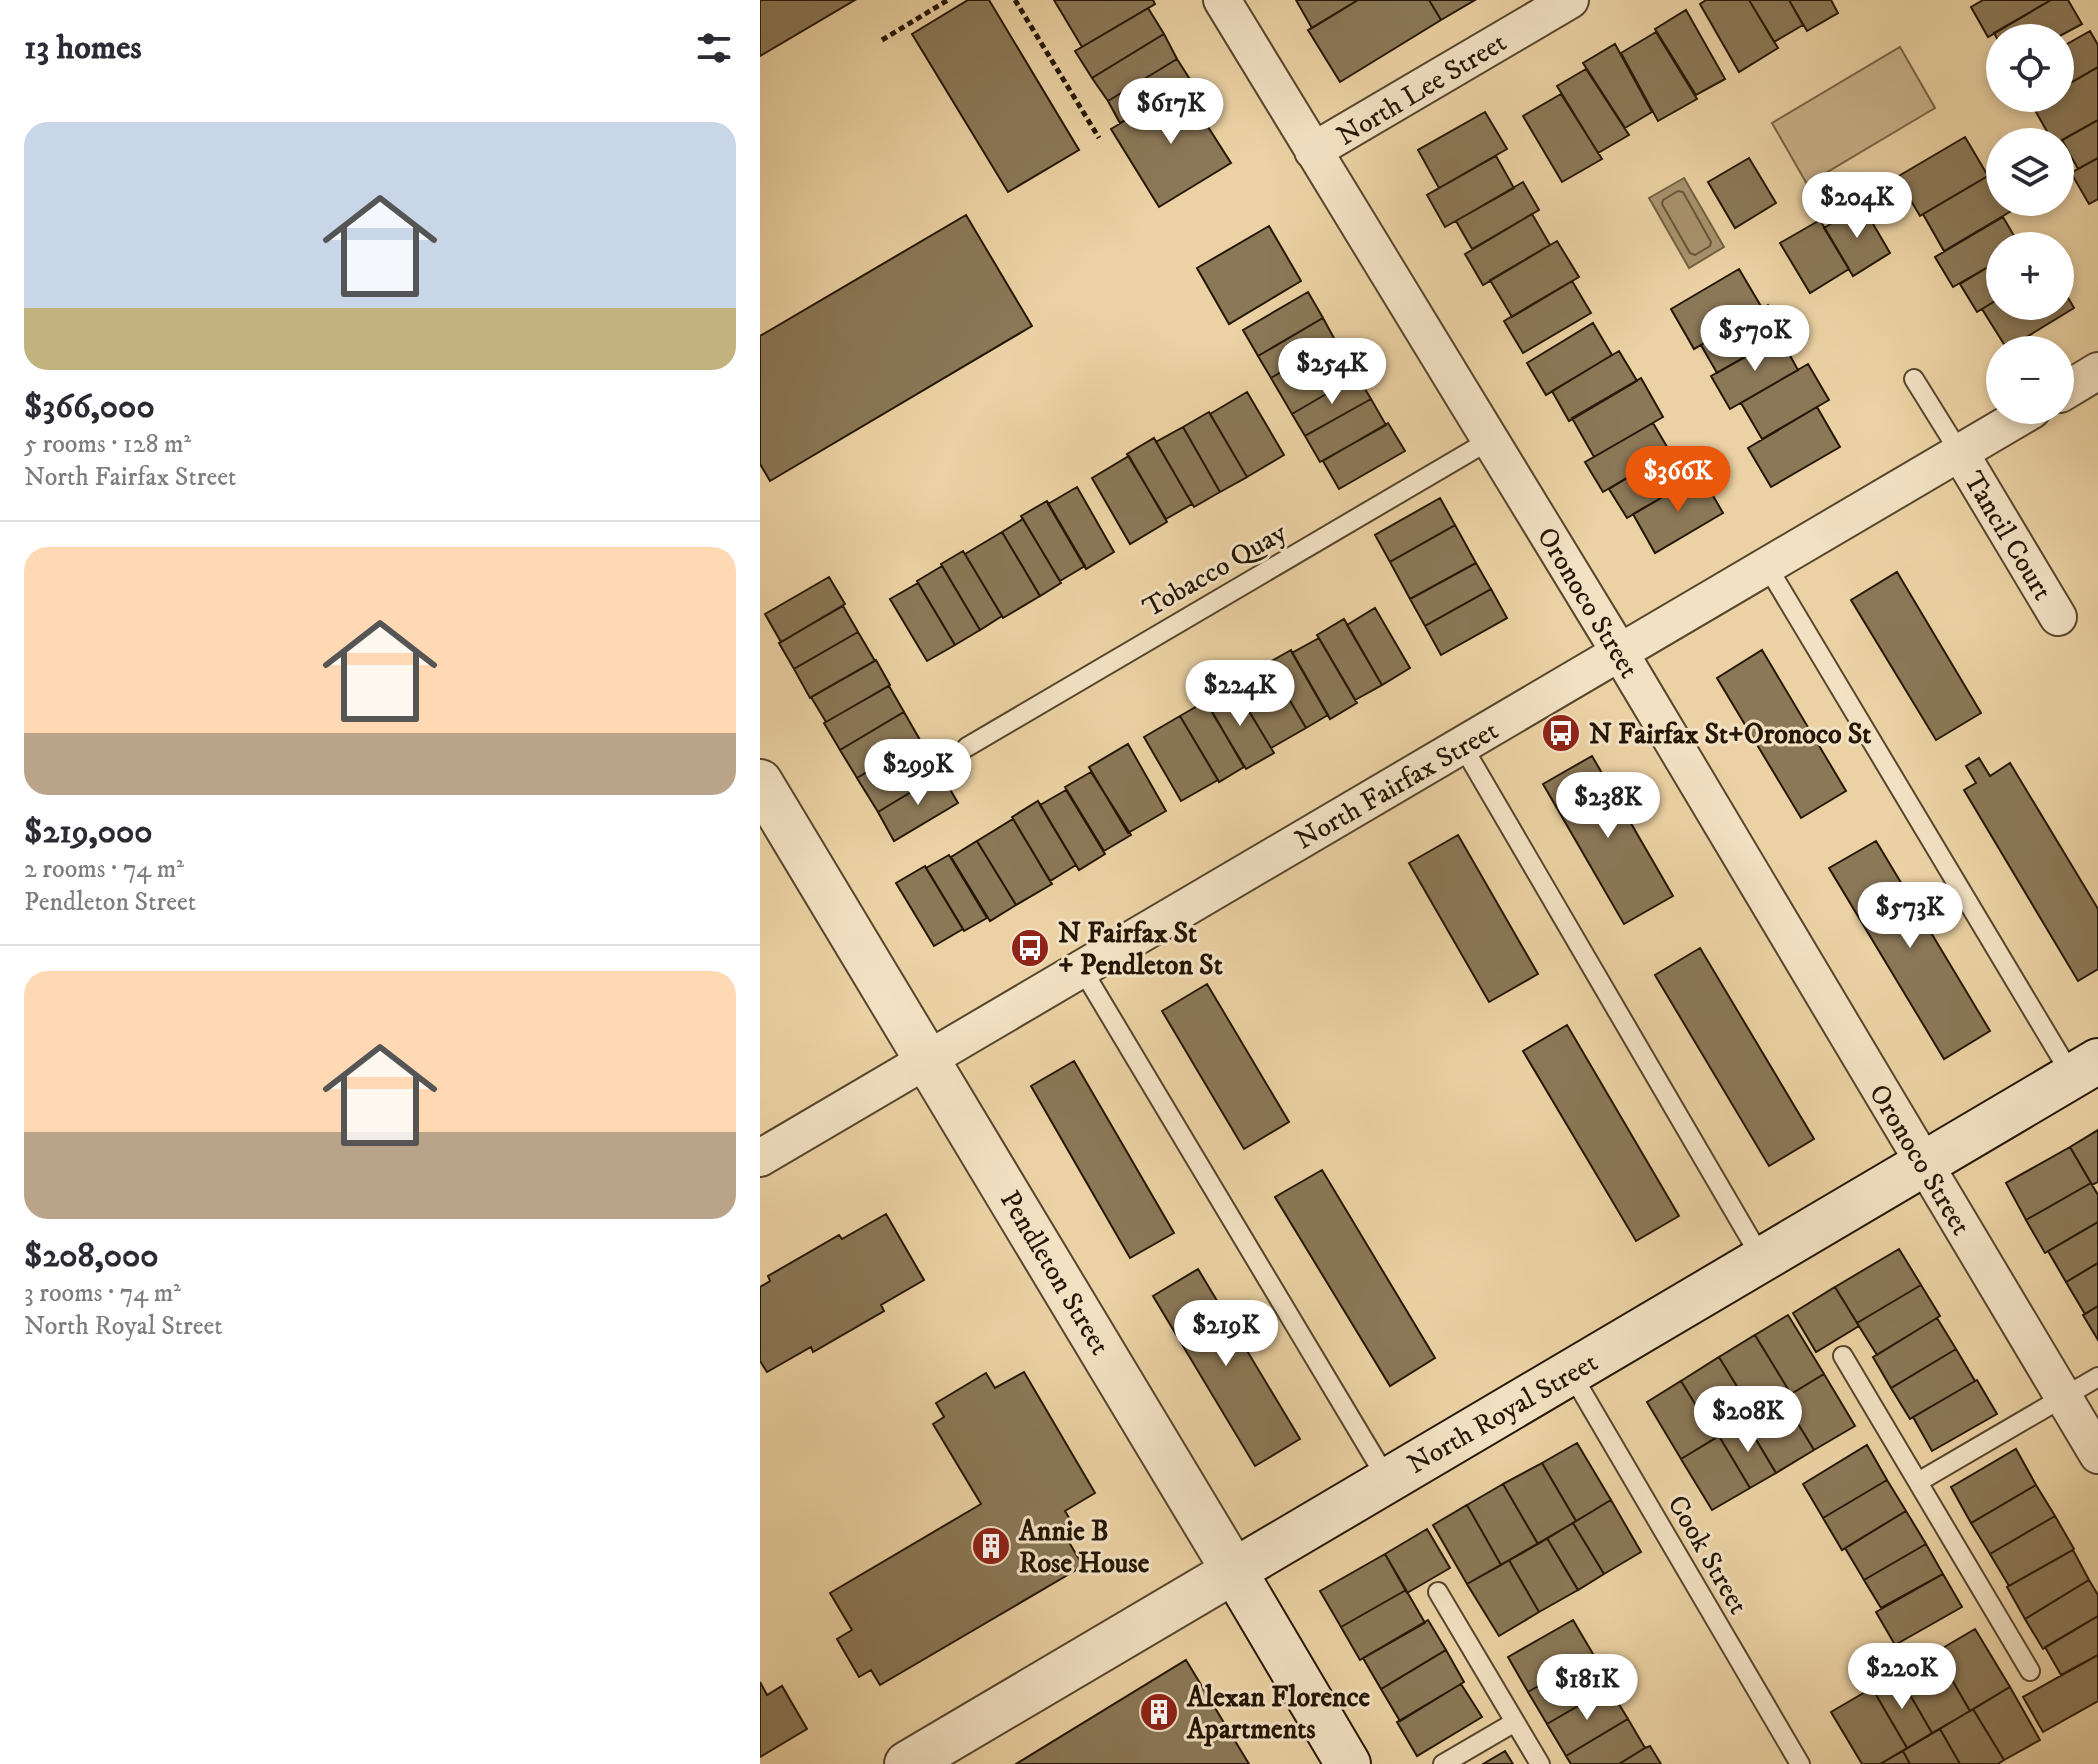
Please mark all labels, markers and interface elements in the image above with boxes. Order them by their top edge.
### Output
map controls [1986,24,2074,424]
button: locate [1986,24,2074,112]
street label: North Lee Street [1331,25,1513,154]
icon: filters [692,26,736,70]
text: 13 homes [24,27,142,69]
pin: $617K [1115,78,1227,146]
text: $617K [1136,87,1206,120]
button: layers [1986,128,2074,216]
pin: $204K [1801,172,1913,240]
icon: home [308,174,452,318]
text: $204K [1820,181,1894,214]
button: + [1986,232,2074,320]
pin: $570K [1699,305,1811,373]
text: $570K [1718,314,1792,347]
button: − [1986,336,2074,424]
pin: $254K [1276,338,1388,406]
text: $254K [1296,347,1368,380]
text: $366,000 [24,386,155,428]
text: 5 rooms · 128 m² [24,428,191,461]
pin: $366K [1622,446,1734,514]
text: $366K [1643,455,1713,488]
text: North Fairfax Street [24,461,236,494]
street label: Tancil Court [1956,465,2060,607]
street label: Tobacco Quay [1137,515,1293,625]
street label: Oronoco Street [1529,521,1646,685]
icon: home [308,599,452,743]
pin: $224K [1184,660,1296,728]
text: $224K [1204,669,1276,702]
bus stop icon: N Fairfax St+Oronoco St [1540,712,1582,754]
street label: North Fairfax Street [1289,713,1505,858]
place label: N Fairfax St+Oronoco St [1589,717,1871,752]
pin: $299K [862,739,974,807]
text: $299K [882,748,954,781]
pin: $238K [1552,772,1664,840]
text: $238K [1574,781,1642,814]
text: $219,000 [24,811,153,853]
text: 2 rooms · 74 m² [24,853,184,886]
pin: $573K [1854,882,1966,950]
text: Pendleton Street [24,886,196,919]
text: $573K [1876,891,1944,924]
place label: N Fairfax St + Pendleton St [1058,916,1223,983]
bus stop icon: N Fairfax St + Pendleton St [1009,927,1051,969]
icon: home [308,1023,452,1167]
street label: Oronoco Street [1861,1078,1978,1242]
street label: Pendleton Street [992,1184,1117,1361]
text: $208,000 [24,1235,159,1277]
text: 3 rooms · 74 m² [24,1277,181,1310]
pin: $219K [1170,1300,1282,1368]
text: $219K [1192,1309,1260,1342]
text: North Royal Street [24,1310,223,1343]
street label: North Royal Street [1401,1345,1604,1482]
pin: $208K [1692,1386,1804,1454]
text: $208K [1712,1395,1784,1428]
street label: Cook Street [1660,1489,1756,1621]
place label: Annie B Rose House [1018,1514,1150,1581]
building icon: Annie B Rose House [970,1525,1012,1567]
pin: $220K [1846,1643,1958,1711]
text: $220K [1866,1652,1938,1685]
pin: $181K [1531,1654,1643,1722]
text: $181K [1555,1663,1619,1696]
place label: Alexan Florence Apartments [1186,1680,1371,1747]
building icon: Alexan Florence Apartments [1138,1691,1180,1733]

